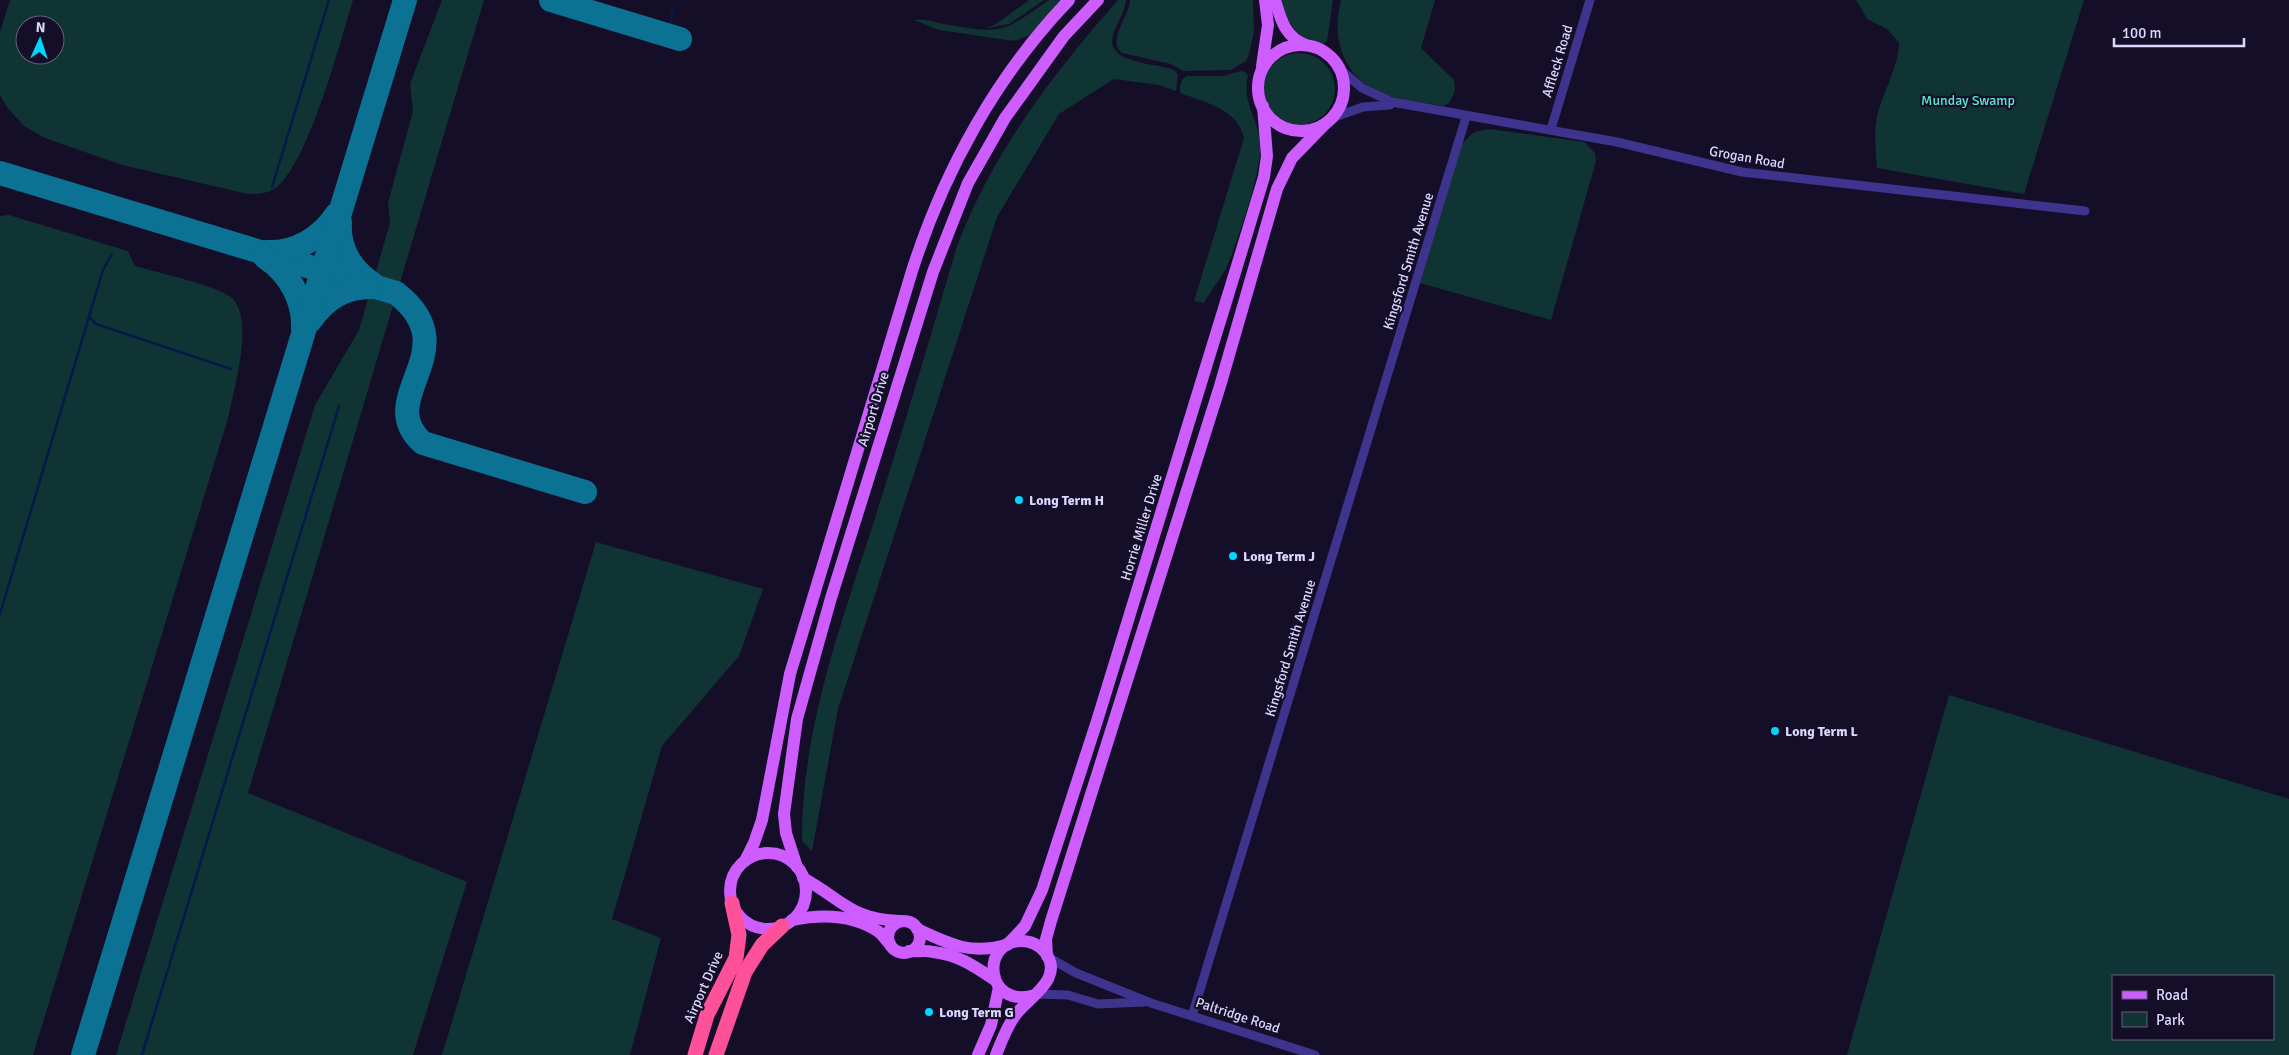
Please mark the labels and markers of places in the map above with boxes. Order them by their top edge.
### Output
place label: Long Term H [1029,492,1104,509]
marker: Long Term H [1013,494,1025,506]
place label: Long Term J [1243,548,1315,565]
marker: Long Term J [1227,550,1239,562]
place label: Long Term L [1785,723,1859,740]
marker: Long Term L [1769,725,1781,737]
place label: Long Term G [939,1004,1014,1021]
marker: Long Term G [923,1006,935,1018]

